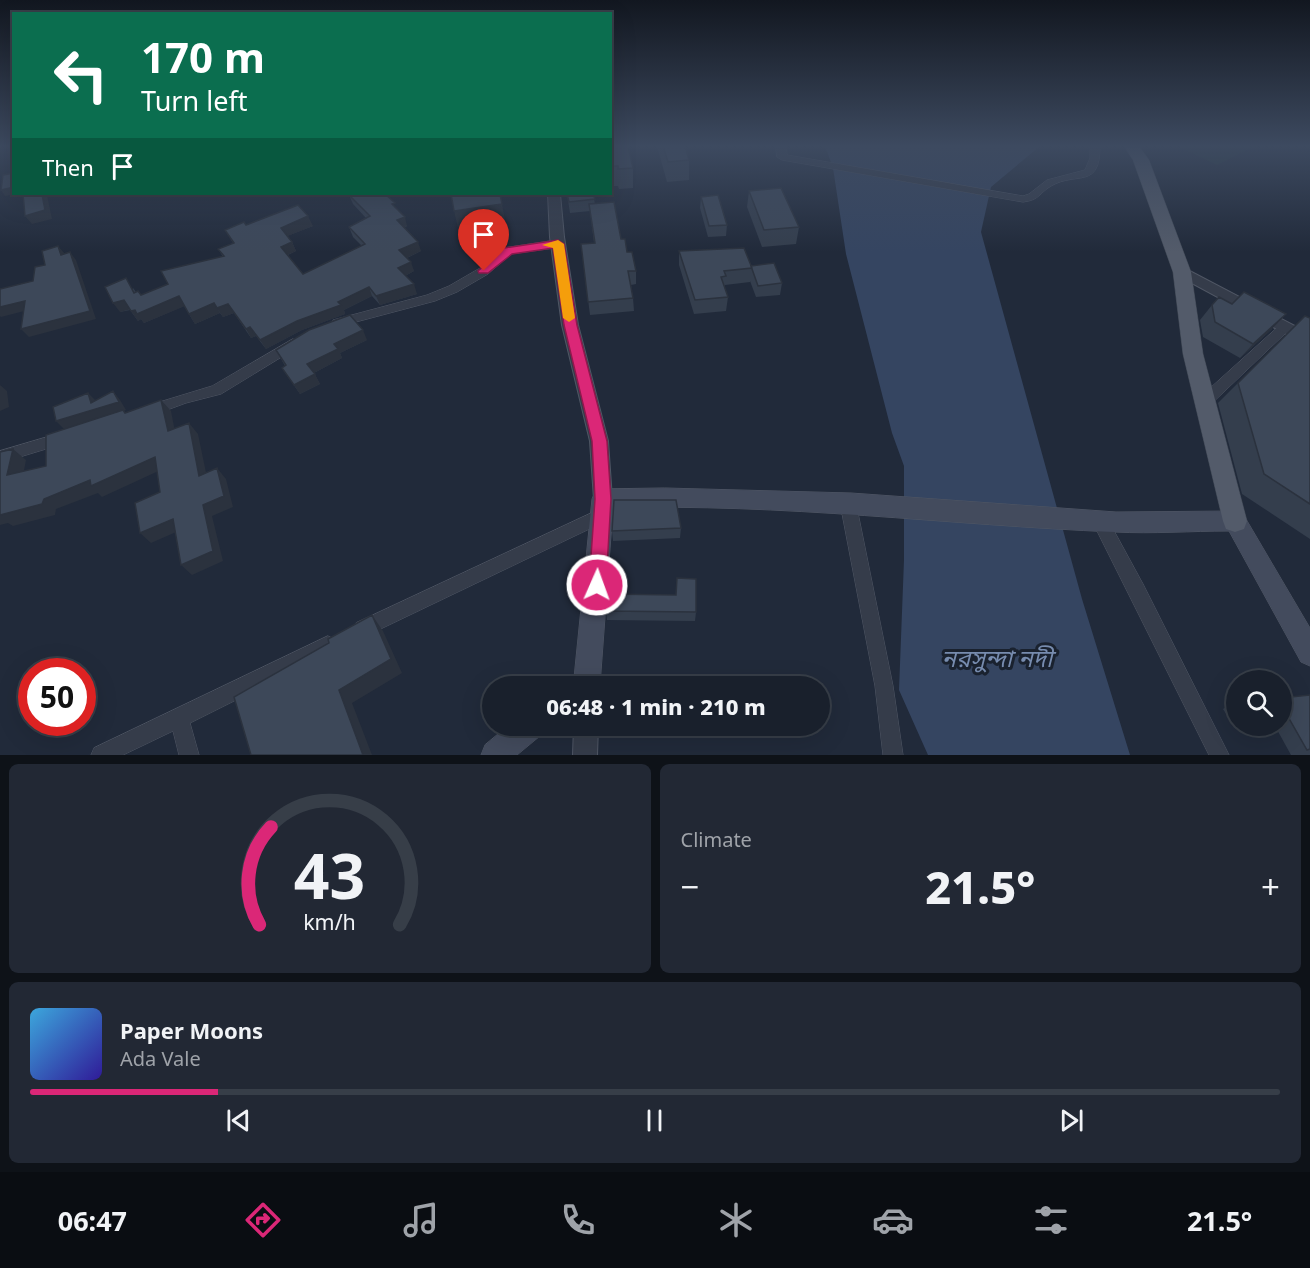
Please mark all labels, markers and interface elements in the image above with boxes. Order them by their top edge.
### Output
text: 170 m [141,28,265,85]
icon: left [42,36,120,114]
text: Turn left [141,82,247,119]
icon: arrive [106,150,139,183]
text: Then [42,152,94,182]
pin [458,209,509,271]
icon: arrive [467,218,500,251]
position arrow [565,553,629,617]
water label: নরসুন্দা নদী [942,641,1057,674]
speed limit sign: 50 [18,658,96,736]
map controls [1226,670,1292,736]
button: search [1226,670,1292,736]
text: 06:48 · 1 min · 210 m [546,691,766,721]
text: Climate [681,826,752,853]
text: 43 [294,832,365,917]
text: 21.5° [925,856,1035,917]
text: − [681,864,699,909]
text: + [1261,864,1280,909]
text: km/h [303,908,356,937]
text: Paper Moons [120,1015,263,1045]
text: Ada Vale [120,1045,201,1072]
icon: previous [222,1104,255,1137]
icon: pause [638,1104,671,1137]
icon: next [1055,1104,1088,1137]
icon: directions [242,1199,284,1241]
icon: music [400,1199,442,1241]
icon: phone [557,1199,599,1241]
icon: climate [715,1199,757,1241]
icon: car [872,1199,914,1241]
icon: filters [1030,1199,1072,1241]
text: 06:47 [58,1202,127,1239]
text: 21.5° [1187,1202,1252,1239]

